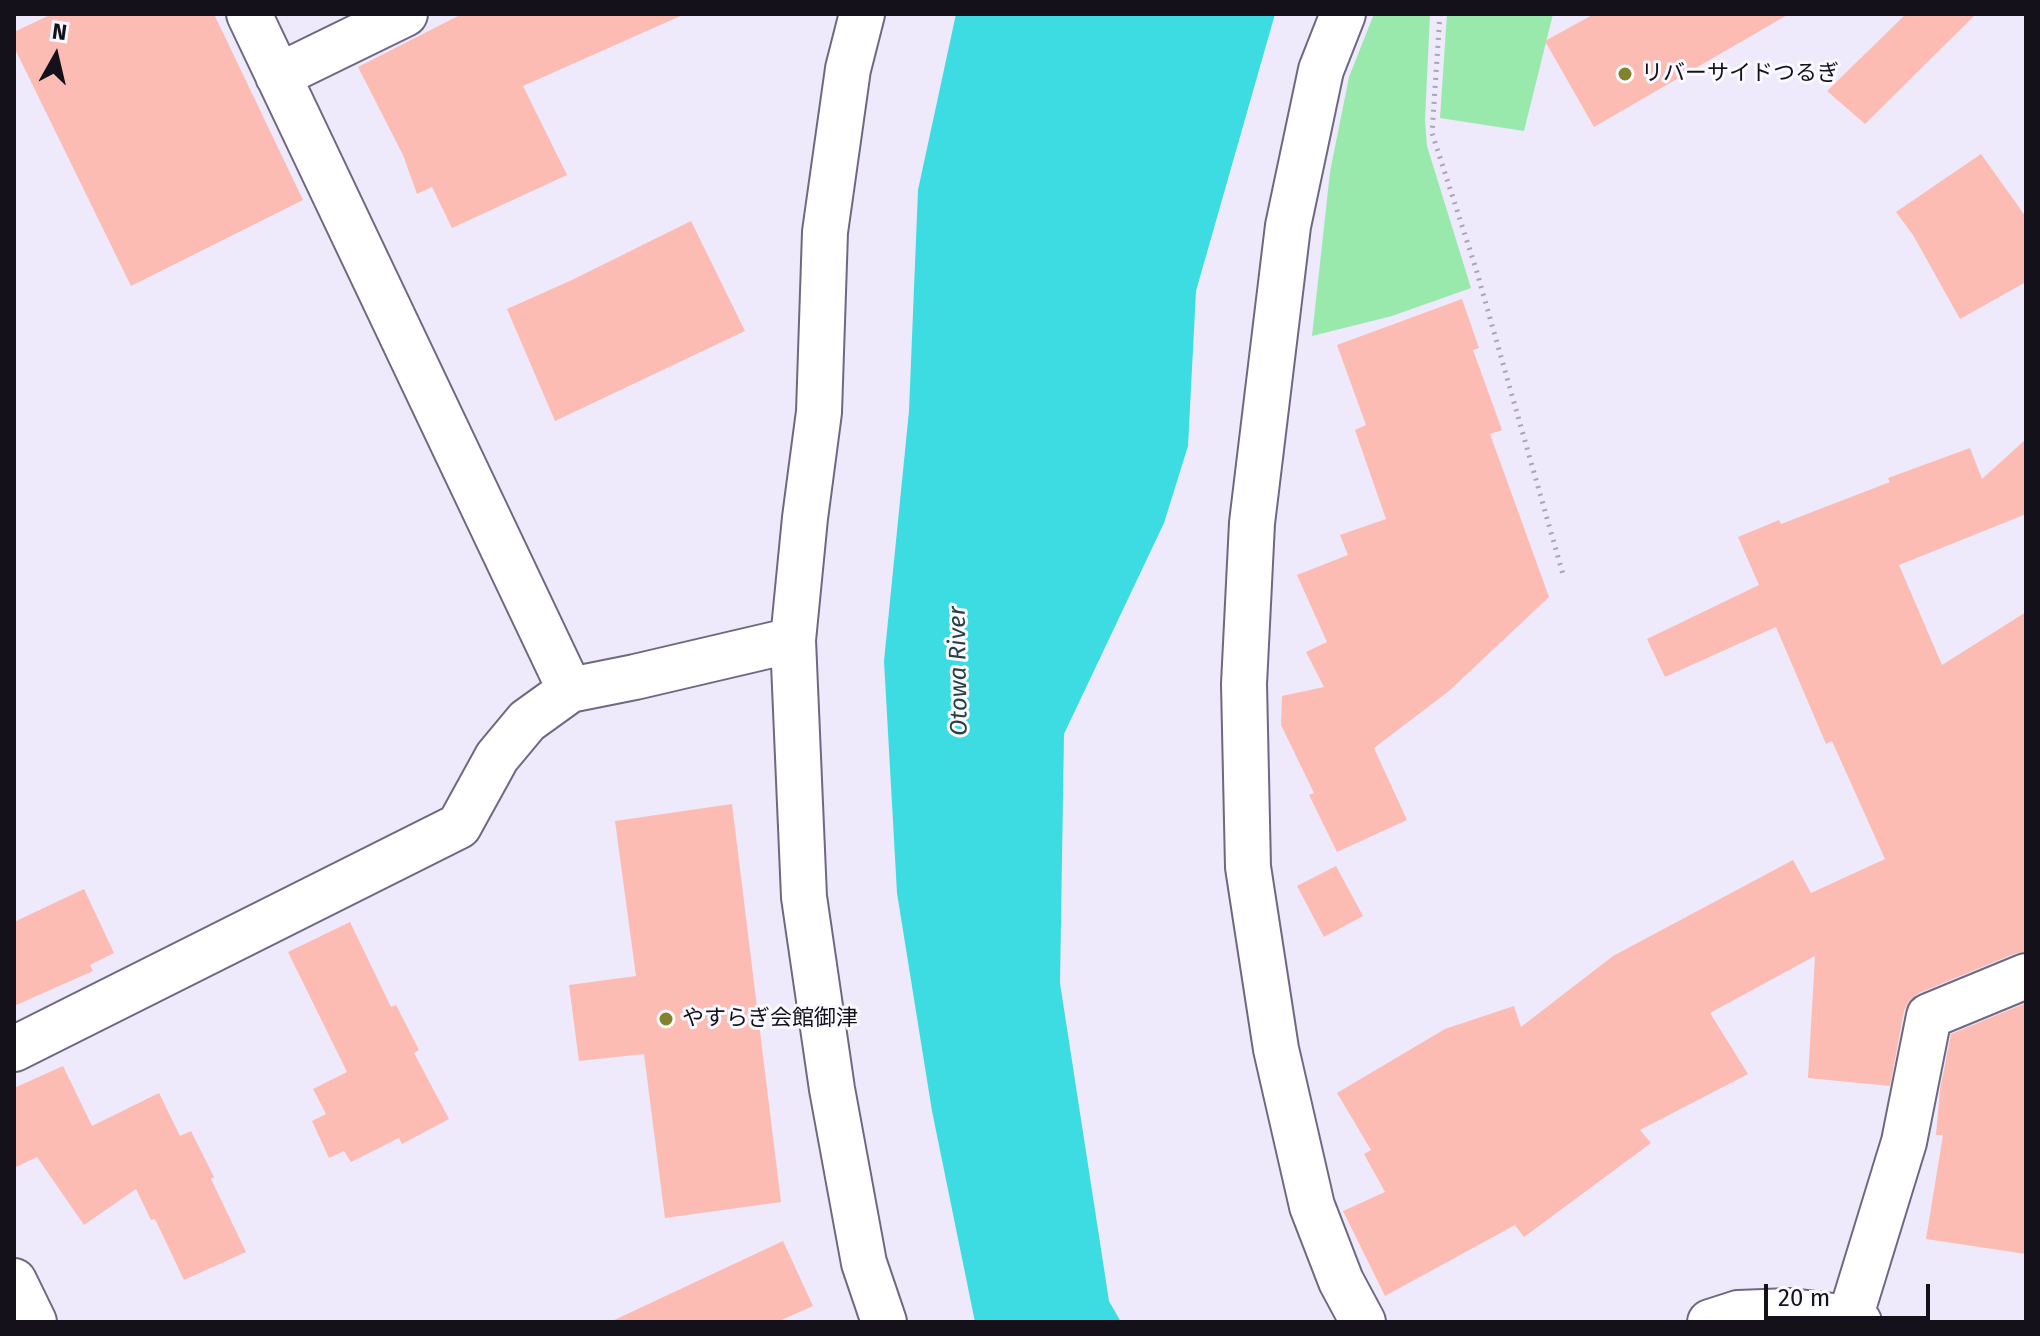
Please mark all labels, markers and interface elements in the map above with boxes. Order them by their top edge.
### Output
north arrow [16,16,96,96]
text: N [50,17,69,46]
place label: リバーサイドつるぎ [1641,61,1839,87]
marker: リバーサイドつるぎ [1616,65,1634,83]
water label: Otowa River [943,606,975,736]
place label: やすらぎ会館御津 [682,1006,858,1032]
marker: やすらぎ会館御津 [657,1010,675,1028]
scale bar [1768,1268,1934,1318]
text: 20 m [1778,1284,1830,1312]

